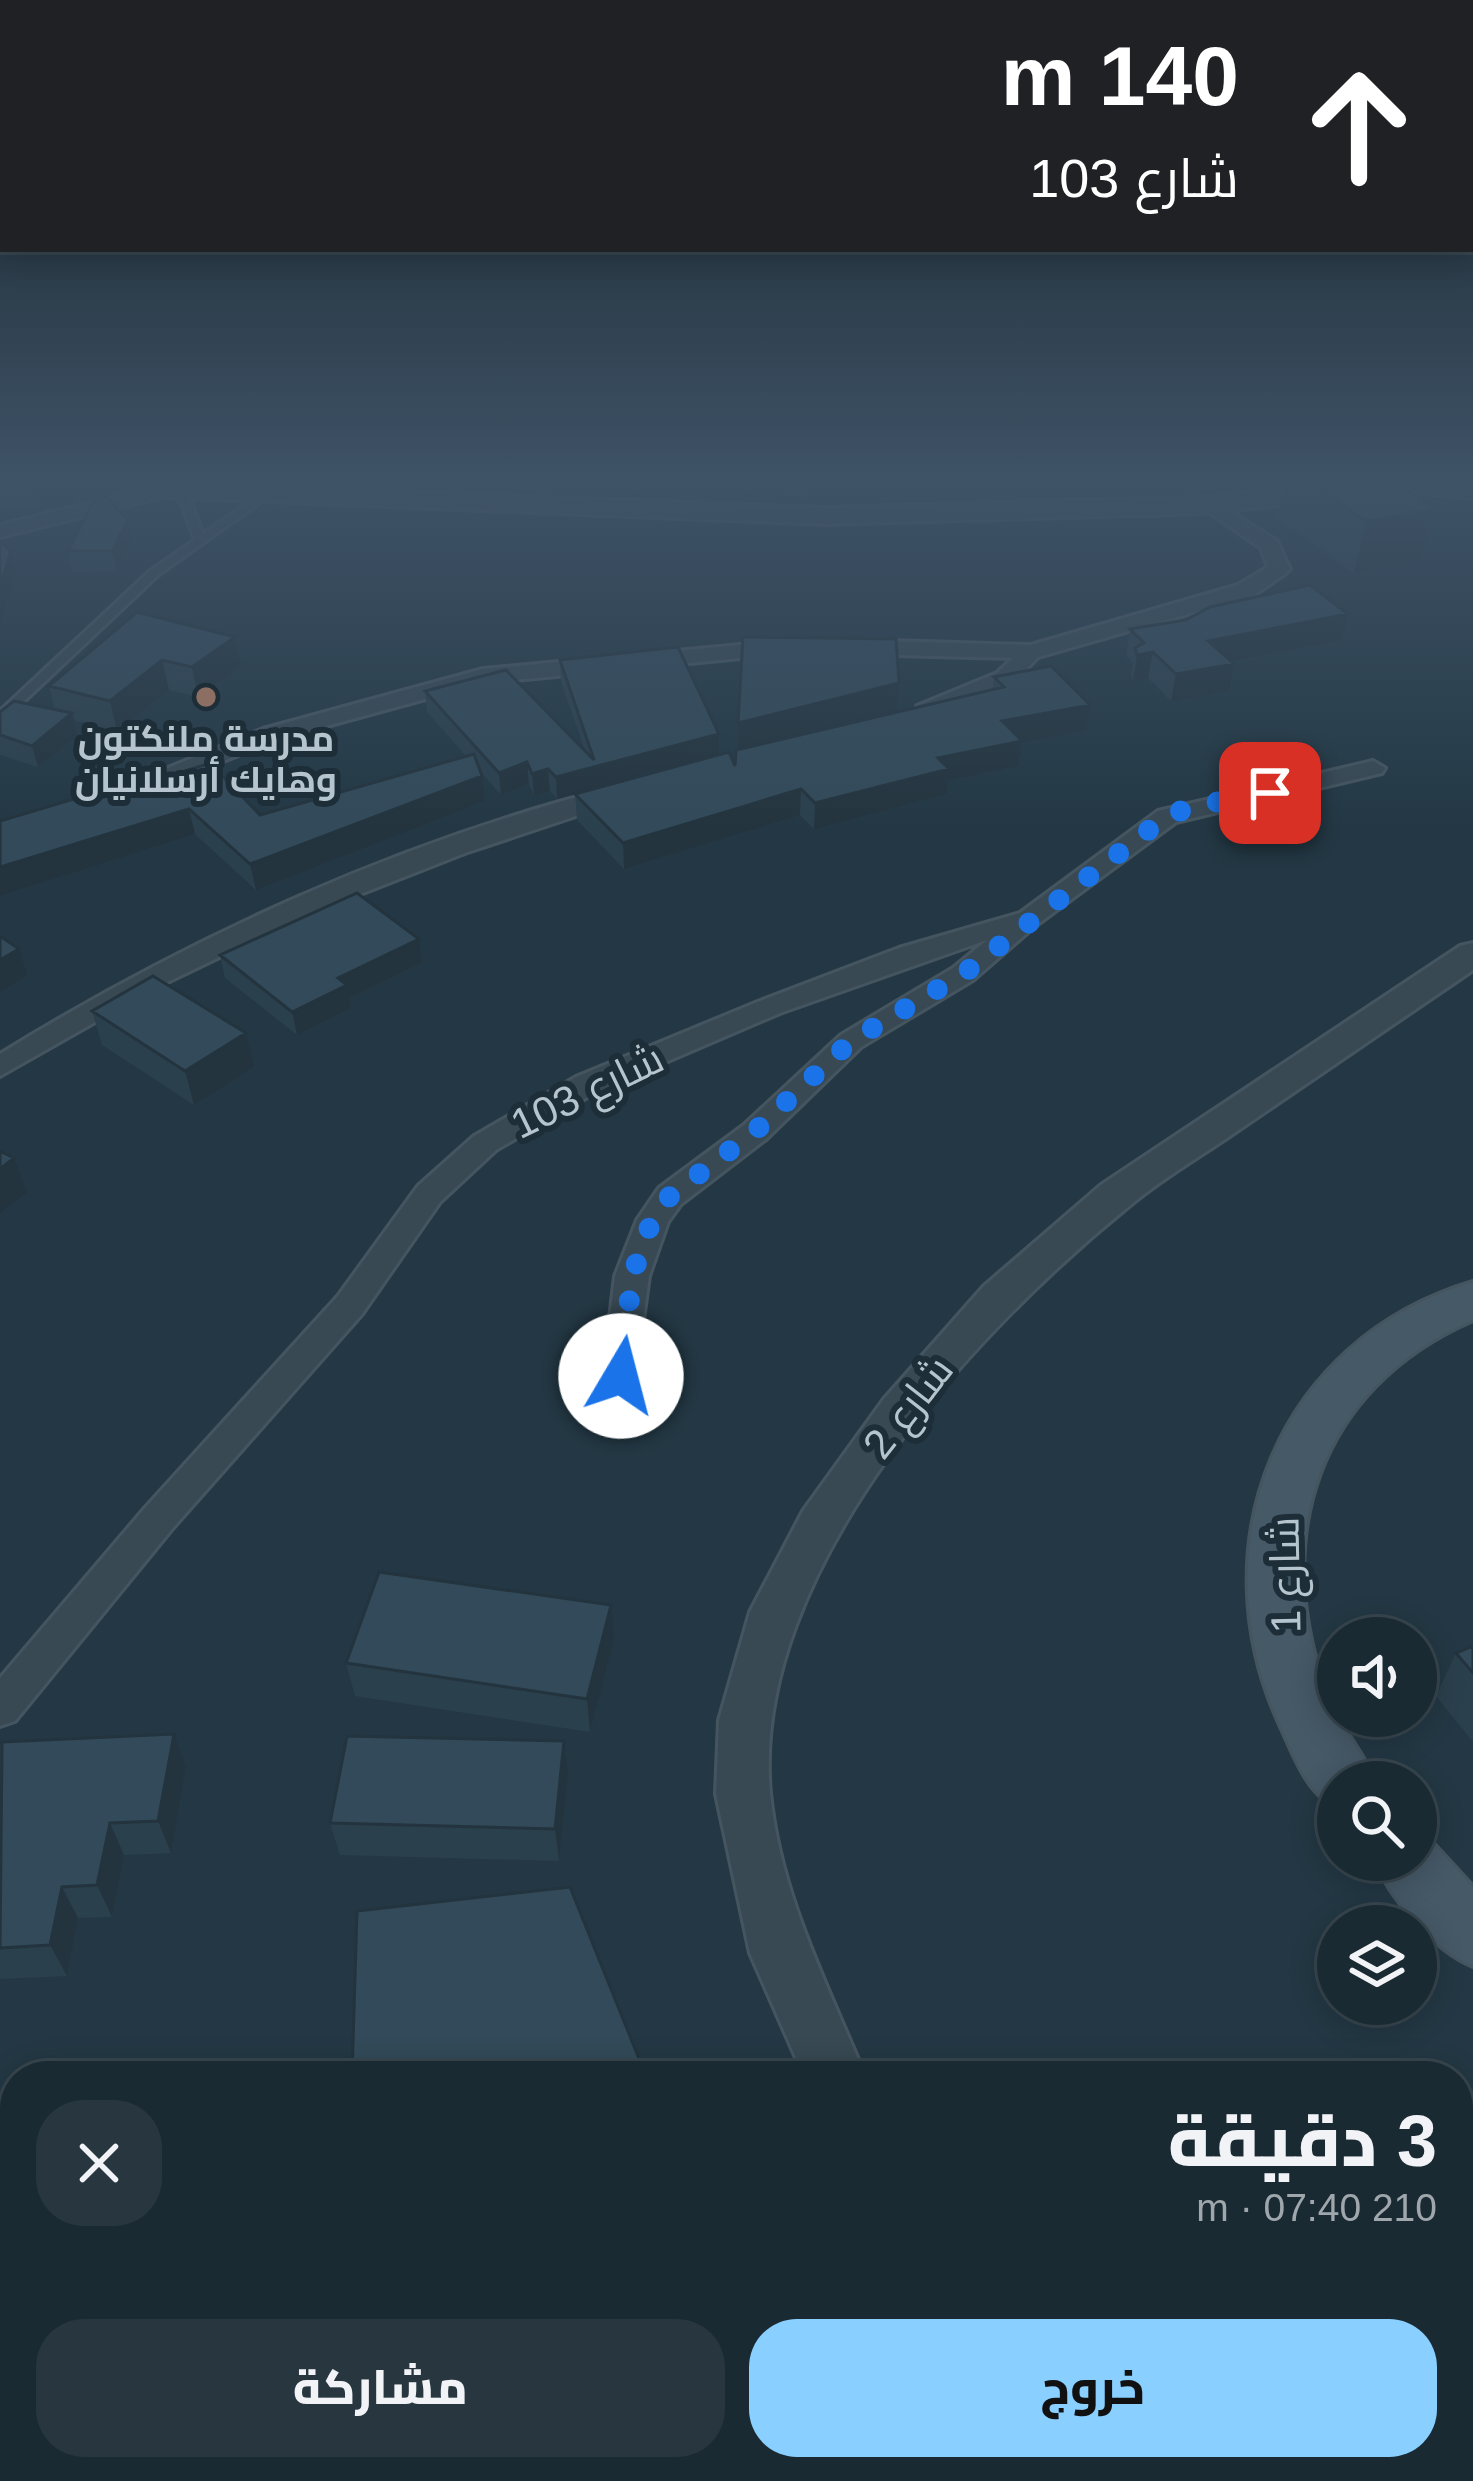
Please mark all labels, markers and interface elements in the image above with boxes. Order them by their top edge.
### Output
text: 140 m [1001,29,1239,123]
icon: ahead [1281,48,1437,204]
text: شارع 103 [1029,148,1239,208]
marker: مدرسة ملنكتون وهايك أرسلانيان [193,684,219,710]
place label: مدرسة ملنكتون وهايك أرسلانيان [75,718,337,801]
pin [1219,742,1321,844]
icon: arrive [1237,760,1303,826]
street label: شارع 103 [503,1034,672,1151]
position arrow [558,1313,684,1439]
street label: شارع 2 [854,1347,965,1470]
street label: شارع 1 [1260,1516,1314,1634]
map controls [1317,1617,1437,2025]
button: sound [1317,1617,1437,1737]
button: search [1317,1761,1437,1881]
button: layers [1317,1905,1437,2025]
button: close [36,2100,162,2226]
text: 3 دقيقة [1168,2101,1437,2181]
text: 210 m · 07:40 [1196,2186,1437,2229]
button: مشاركة [36,2319,725,2457]
button: خروج [749,2319,1437,2457]

